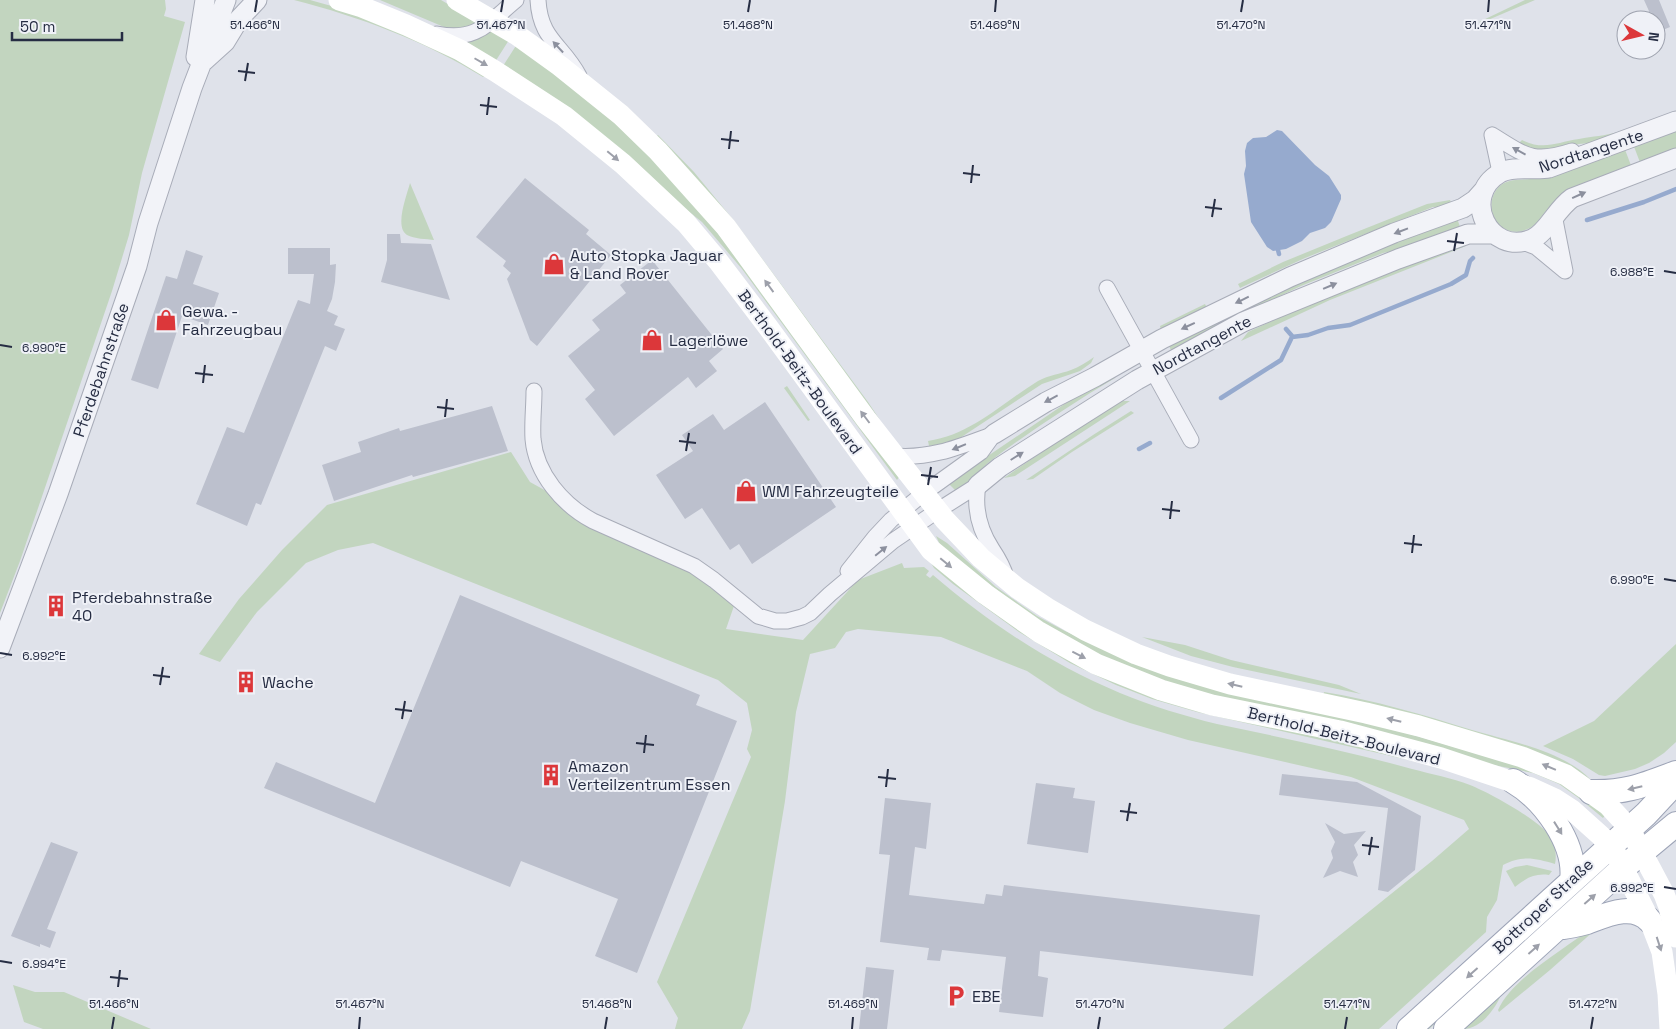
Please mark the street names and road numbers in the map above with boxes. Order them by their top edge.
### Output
street label: Nordtangente [1536,124,1646,178]
street label: Berthold-Beitz-Boulevard [733,286,867,458]
street label: Pferdebahnstraße [68,300,134,440]
street label: Nordtangente [1149,310,1255,380]
street label: Berthold-Beitz-Boulevard [1245,702,1443,770]
street label: Bottroper Straße [1488,854,1598,958]

